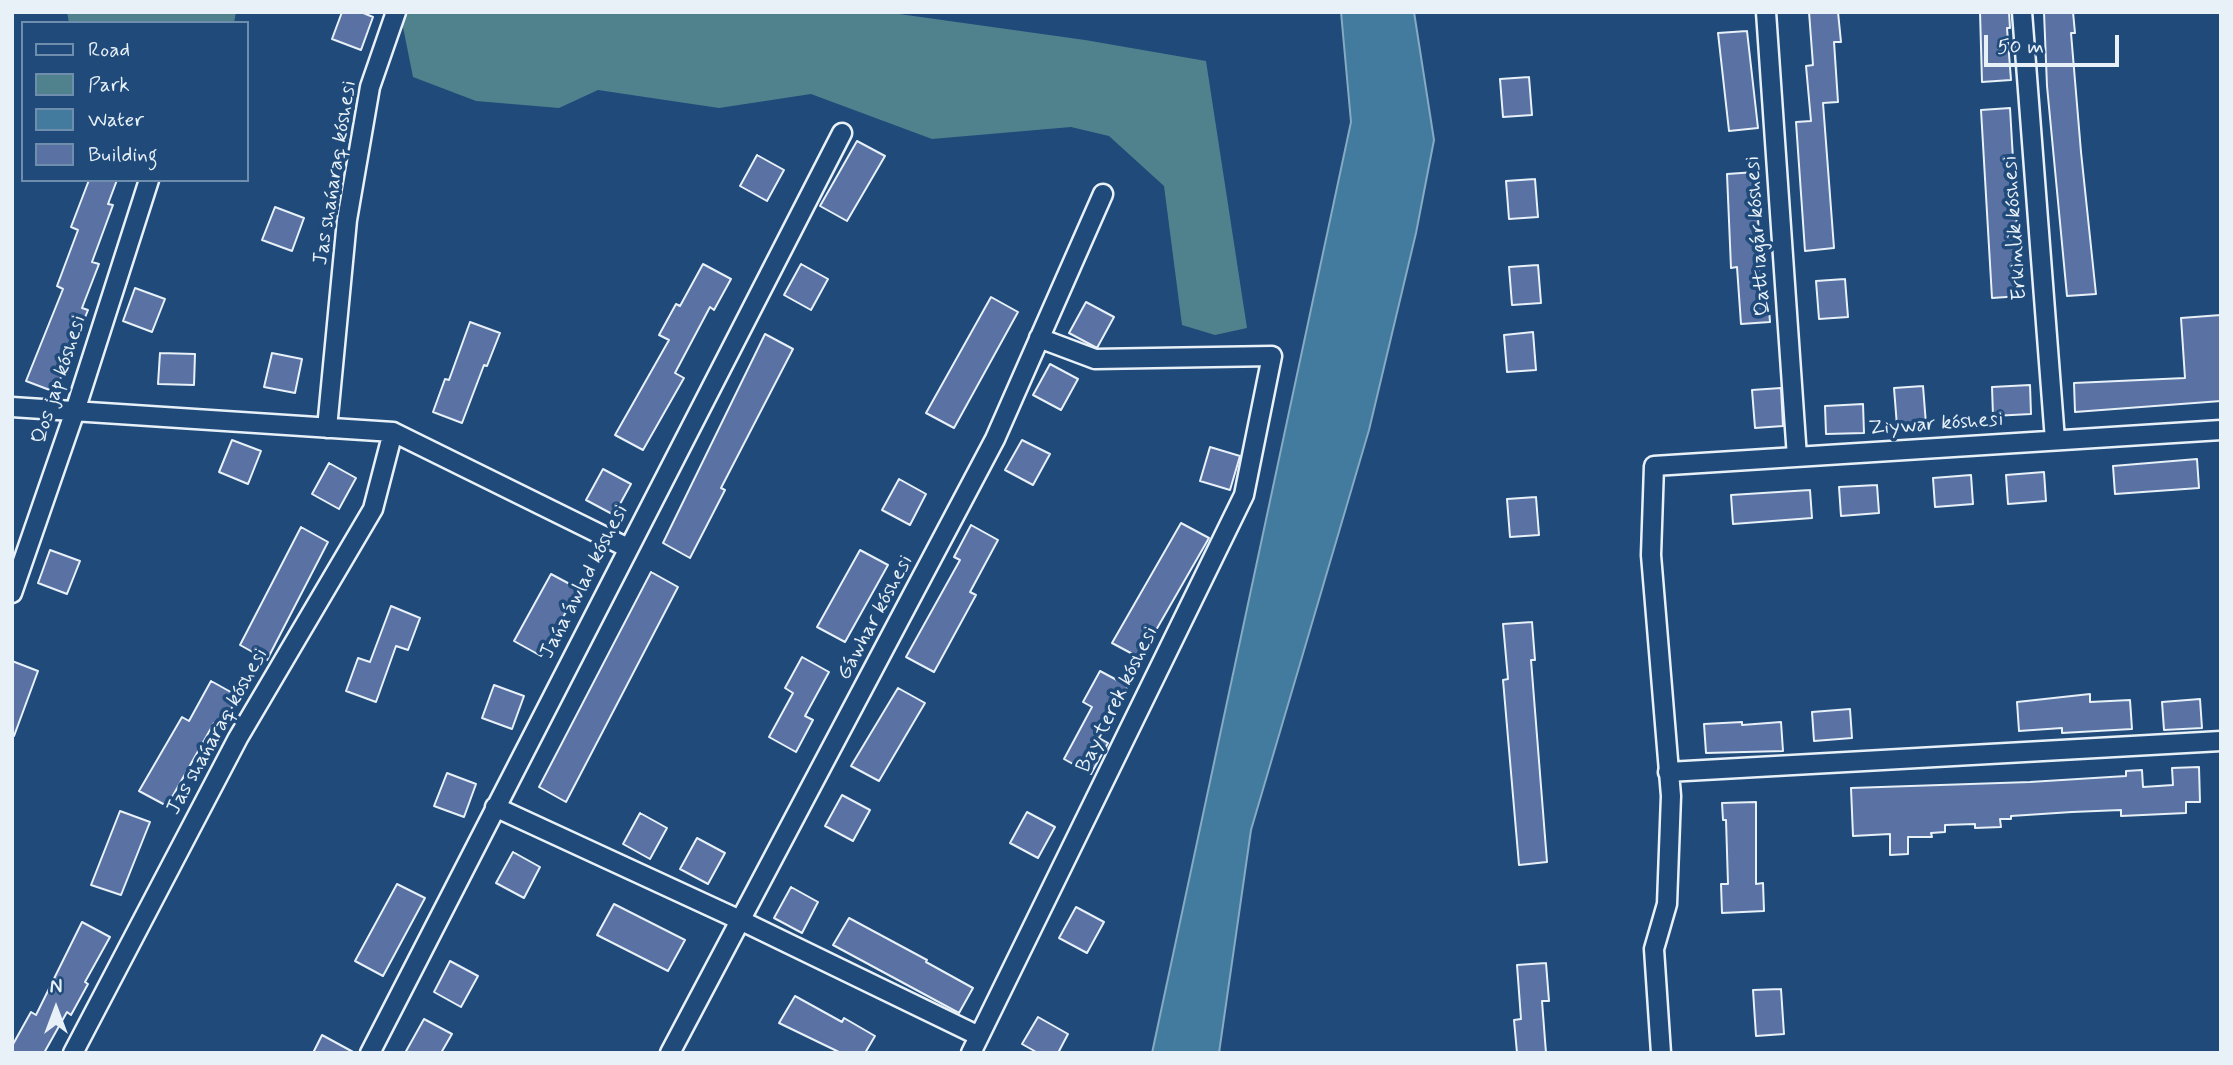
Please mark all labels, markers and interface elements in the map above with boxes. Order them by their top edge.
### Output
legend [21,21,248,182]
scale bar [1988,21,2123,65]
text: 50 m [1997,33,2044,61]
text: Road [88,36,130,64]
text: Park [88,71,130,99]
street label: Jas shańaraq kóshesi [309,79,363,267]
text: Water [88,106,144,134]
text: Building [88,141,158,169]
street label: Qattıaǵar kóshesi [1741,155,1777,317]
street label: Erkinlik kóshesi [1998,155,2034,301]
street label: Qos jap kóshesi [27,312,93,448]
street label: Ziywar kóshesi [1868,408,2004,442]
street label: Jańa áwlad kóshesi [535,501,635,663]
street label: Gáwhar kóshesi [833,551,919,685]
street label: Bay terek kóshesi [1072,623,1164,777]
street label: Jas shańaraq kóshesi [162,644,274,820]
north arrow [21,974,91,1044]
text: N [50,975,62,1000]

